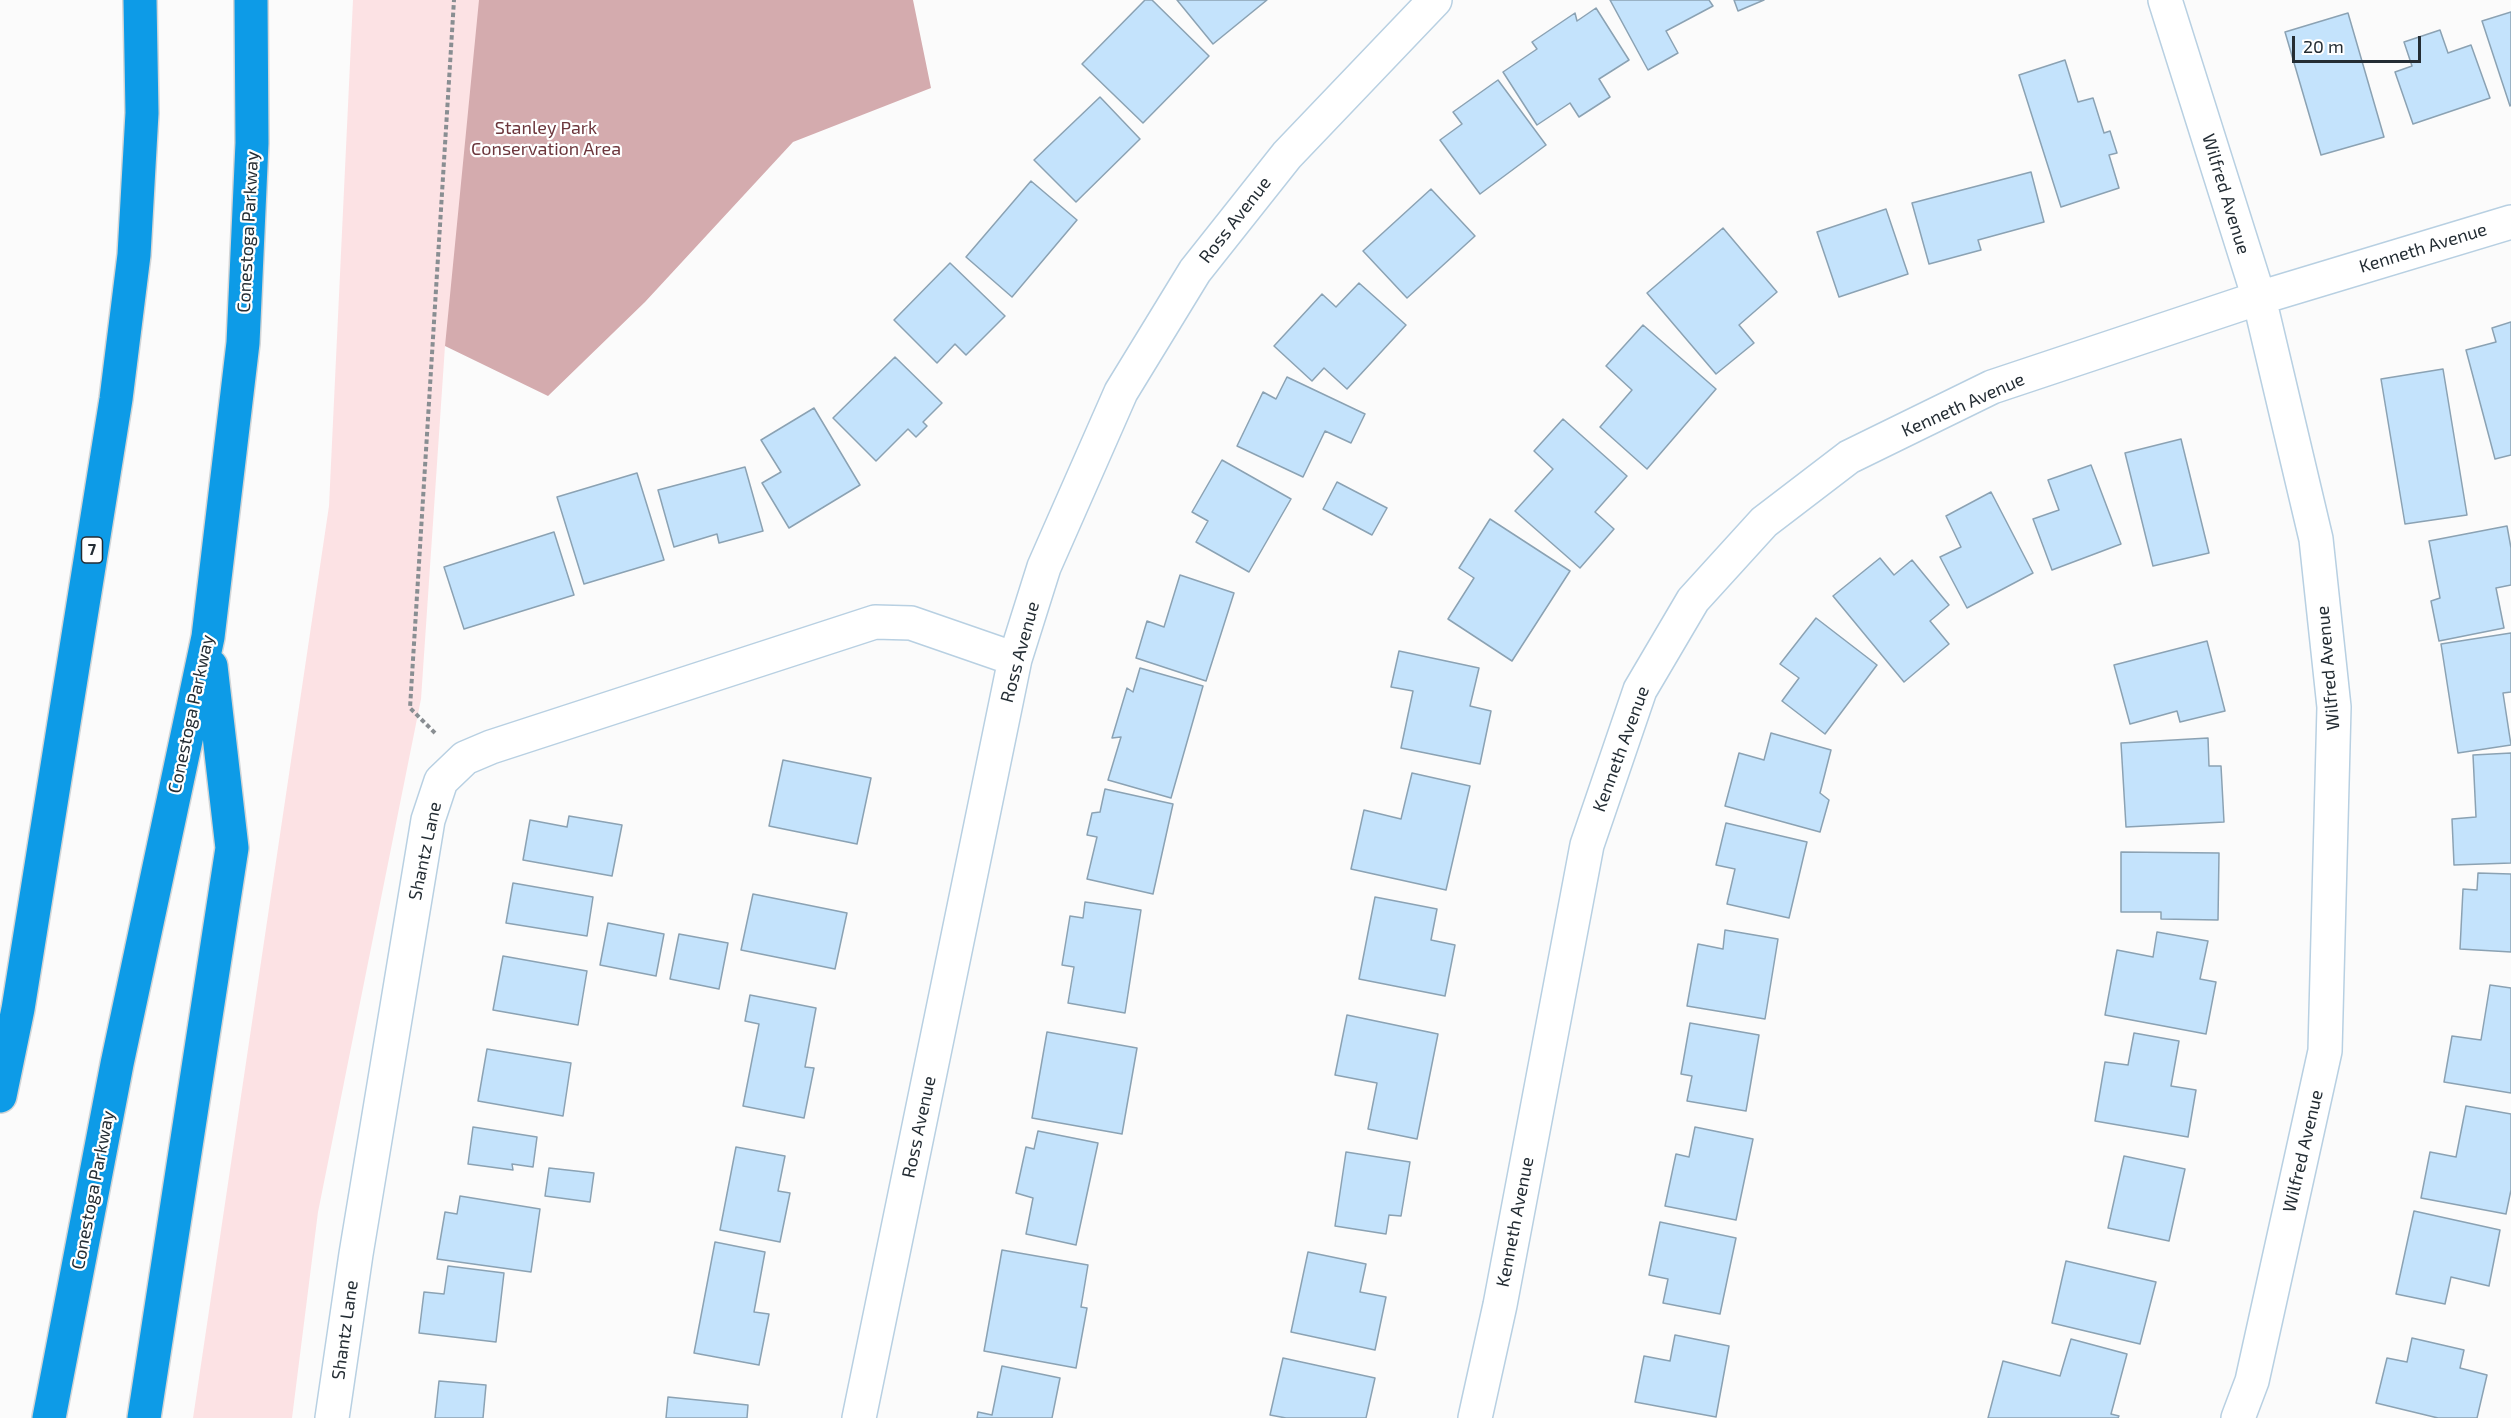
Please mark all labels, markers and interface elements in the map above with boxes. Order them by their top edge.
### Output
scale bar [2295,24,2424,62]
text: 20 m [2303,35,2344,57]
park label: Stanley Park Conservation Area [471,117,621,160]
street label: Wilfred Avenue [2197,131,2255,257]
street label: Conestoga Parkway [233,151,263,313]
street label: Ross Avenue [1195,172,1275,268]
street label: Kenneth Avenue [2357,218,2489,278]
street label: Kenneth Avenue [1898,368,2028,442]
road number: 7 [82,537,103,563]
street label: Ross Avenue [996,599,1044,705]
street label: Wilfred Avenue [2312,605,2344,731]
street label: Conestoga Parkway [164,633,218,795]
street label: Kenneth Avenue [1588,683,1654,815]
street label: Shantz Lane [404,800,446,902]
street label: Ross Avenue [898,1074,940,1180]
street label: Wilfred Avenue [2278,1088,2328,1214]
street label: Conestoga Parkway [67,1109,119,1271]
street label: Kenneth Avenue [1492,1155,1538,1289]
street label: Shantz Lane [327,1279,363,1381]

